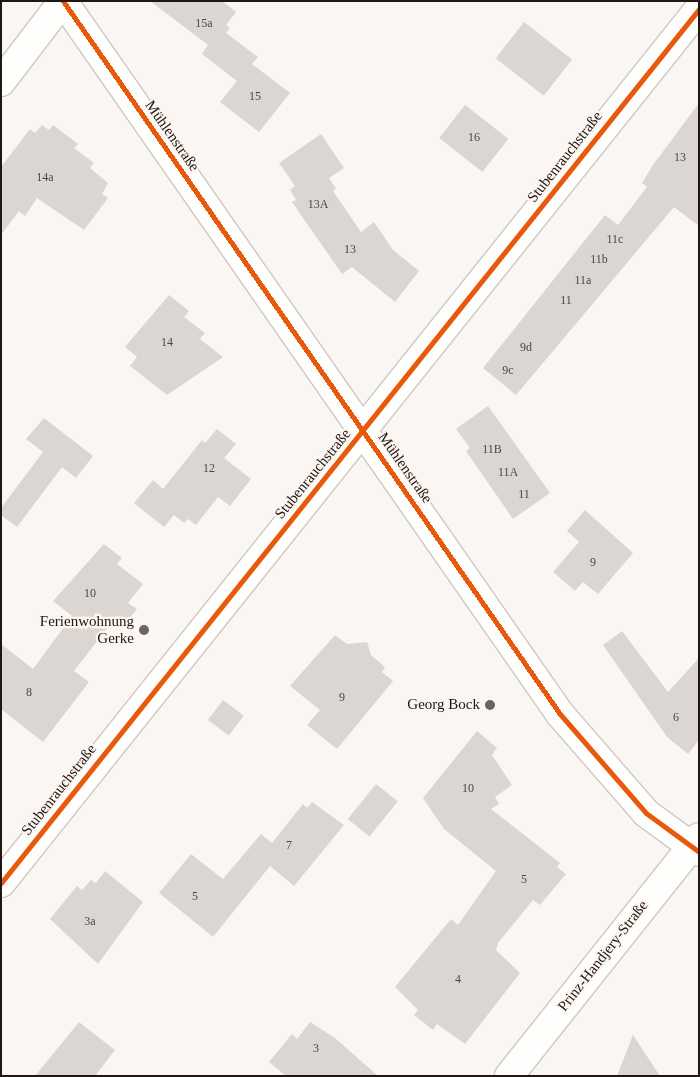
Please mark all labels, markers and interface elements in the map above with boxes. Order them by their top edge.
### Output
house number: 15a [195,17,213,31]
house number: 15 [249,90,261,104]
street label: Mühlenstraße [141,97,203,175]
street label: Stubenrauchstraße [524,108,606,206]
house number: 16 [468,131,480,145]
house number: 13 [674,151,686,165]
house number: 14a [36,171,54,185]
house number: 13A [308,198,328,212]
house number: 11c [607,233,623,247]
house number: 13 [344,243,356,257]
house number: 11b [590,253,608,267]
house number: 11a [575,274,591,288]
house number: 11 [560,294,572,308]
house number: 14 [161,336,173,350]
house number: 9d [520,341,532,355]
house number: 9c [502,364,514,378]
street label: Stubenrauchstraße [271,425,355,523]
street label: Mühlenstraße [374,429,436,507]
house number: 11B [482,443,502,457]
house number: 12 [203,462,215,476]
house number: 11A [498,466,518,480]
house number: 11 [518,488,530,502]
house number: 9 [590,556,596,570]
house number: 10 [84,587,96,601]
place label: Ferienwohnung Gerke [40,612,134,647]
marker: Ferienwohnung Gerke [138,624,150,636]
house number: 8 [26,686,32,700]
house number: 9 [339,691,345,705]
place label: Georg Bock [407,696,480,714]
marker: Georg Bock [484,699,496,711]
house number: 6 [673,711,679,725]
street label: Stubenrauchstraße [18,741,100,839]
house number: 10 [462,782,474,796]
house number: 7 [286,839,292,853]
house number: 5 [521,873,527,887]
house number: 5 [192,890,198,904]
street label: Prinz-Handjery-Straße [554,897,652,1015]
house number: 3a [84,915,96,929]
house number: 4 [455,973,461,987]
house number: 3 [313,1042,319,1056]

